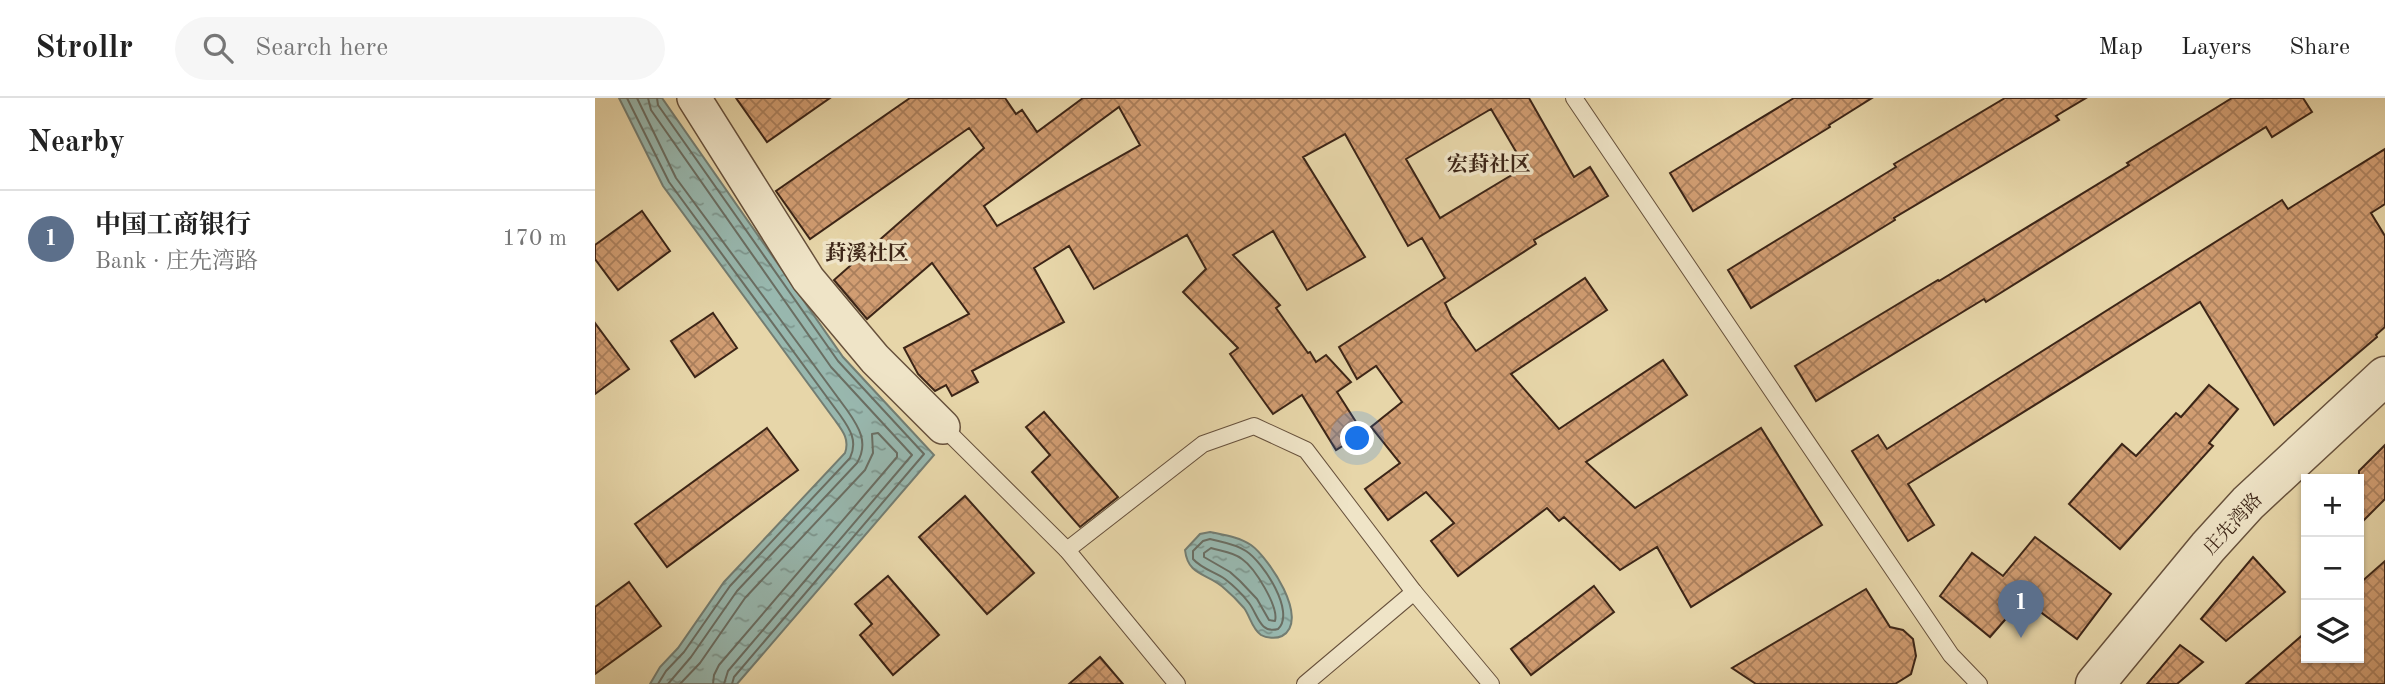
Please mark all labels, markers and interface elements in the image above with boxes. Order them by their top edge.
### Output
search box [175,17,665,80]
icon: search [199,29,237,67]
text: Strollr [35,32,133,65]
text: Search here [255,35,388,61]
text: Map [2099,36,2143,60]
text: Layers [2181,36,2251,60]
text: Share [2289,36,2350,60]
text: Nearby [28,128,125,158]
district label: 宏葑社区 [1447,152,1531,176]
text: 中国工商银行 [95,213,251,239]
text: 1 [44,227,58,250]
text: 170 m [502,227,567,250]
district label: 葑溪社区 [825,242,909,265]
text: Bank · 庄先湾路 [95,250,258,273]
your location [1340,421,1374,455]
map controls [2301,474,2364,663]
button: + [2301,474,2364,537]
street label: 庄先湾路 [2199,488,2267,559]
button: − [2301,537,2364,600]
pin: 1 [1998,580,2044,638]
button: layers [2301,600,2364,663]

